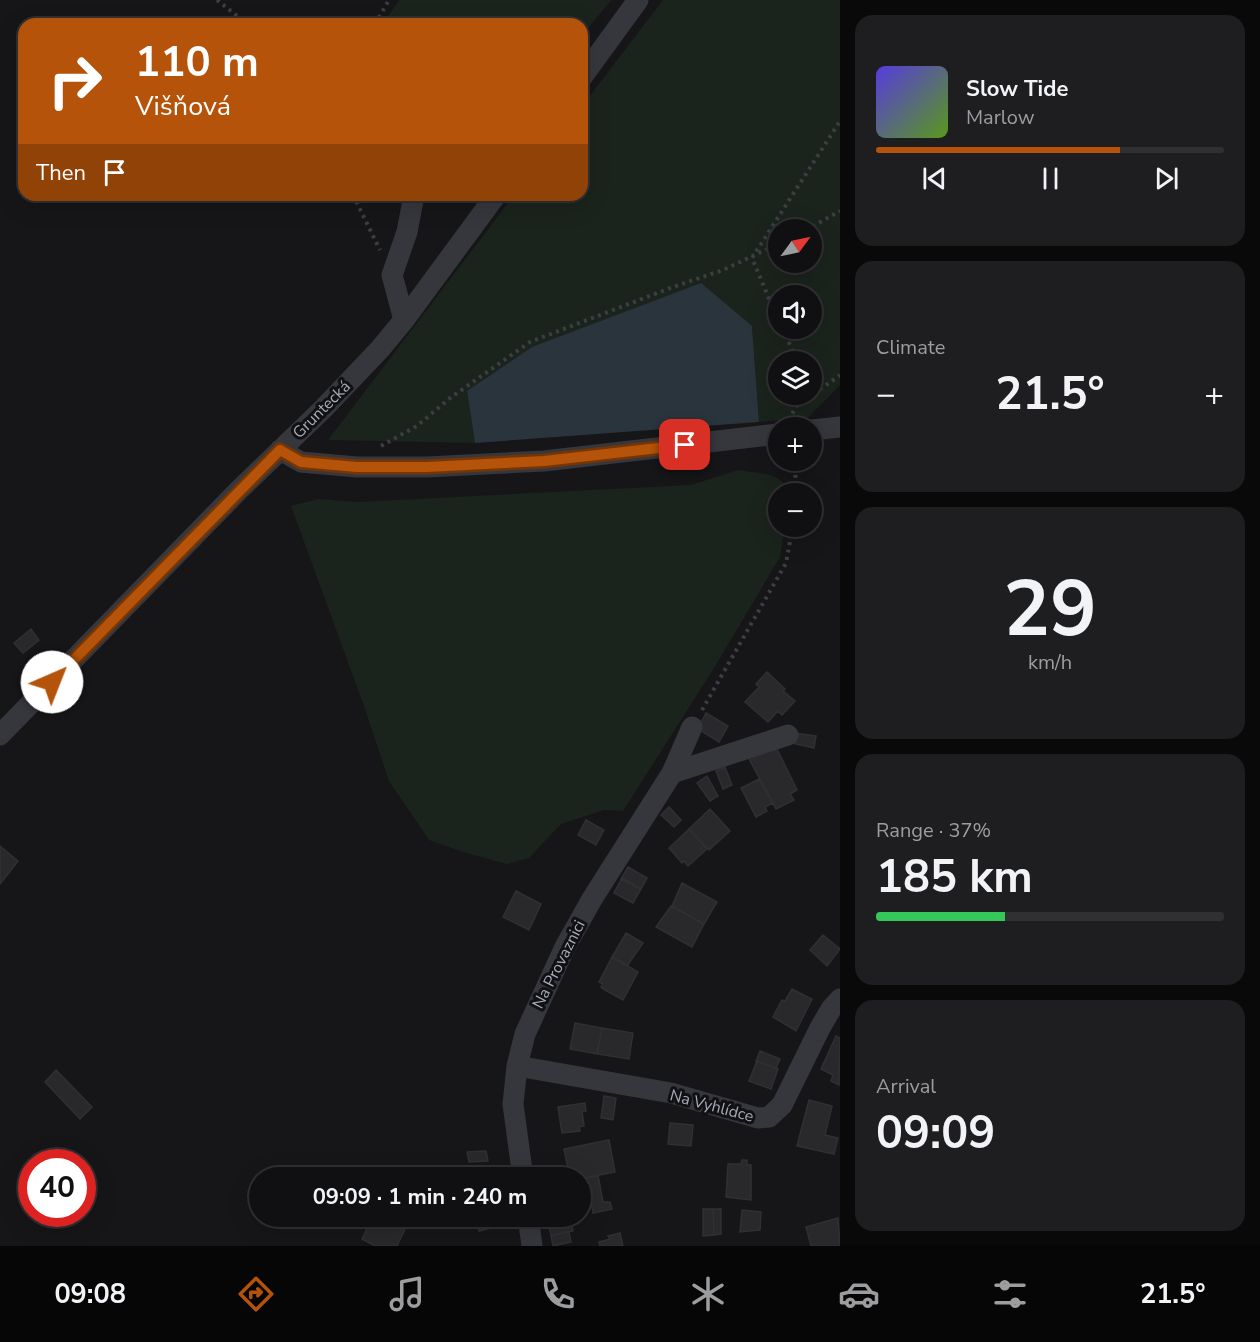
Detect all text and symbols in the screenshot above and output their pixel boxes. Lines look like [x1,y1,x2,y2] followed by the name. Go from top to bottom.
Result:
[135,34,259,91] text: 110 m
[36,42,114,120] icon: right
[966,74,1068,104] text: Slow Tide
[135,88,231,125] text: Višňová
[966,104,1034,131] text: Marlow
[98,156,131,189] icon: arrive
[36,158,86,188] text: Then
[918,162,951,195] icon: previous
[1034,162,1067,195] icon: pause
[1150,162,1183,195] icon: next
[768,219,822,273] north arrow
[768,219,822,537] map controls
[768,285,822,339] button: sound
[876,334,945,361] text: Climate
[768,351,822,405] button: layers
[995,364,1105,425] text: 21.5°
[876,372,896,417] text: −
[1204,372,1224,417] text: +
[288,376,355,443] street label: Gruntecká
[768,417,822,471] button: +
[659,419,710,470] pin
[668,428,701,461] icon: arrive
[768,483,822,537] button: −
[1003,556,1097,663] text: 29
[1028,649,1072,676] text: km/h
[20,650,84,714] position arrow
[876,817,991,844] text: Range · 37%
[876,847,1033,908] text: 185 km
[527,916,591,1013] street label: Na Provaznici
[876,1073,936,1100] text: Arrival
[667,1084,756,1128] street label: Na Vyhlídce
[876,1103,995,1164] text: 09:09
[18,1149,96,1227] speed limit sign: 40
[313,1182,527,1212] text: 09:09 · 1 min · 240 m
[235,1273,277,1315] icon: directions
[386,1273,428,1315] icon: music
[537,1273,579,1315] icon: phone
[687,1273,729,1315] icon: climate
[838,1273,880,1315] icon: car
[989,1273,1031,1315] icon: filters
[54,1276,126,1313] text: 09:08
[1140,1276,1205,1313] text: 21.5°

